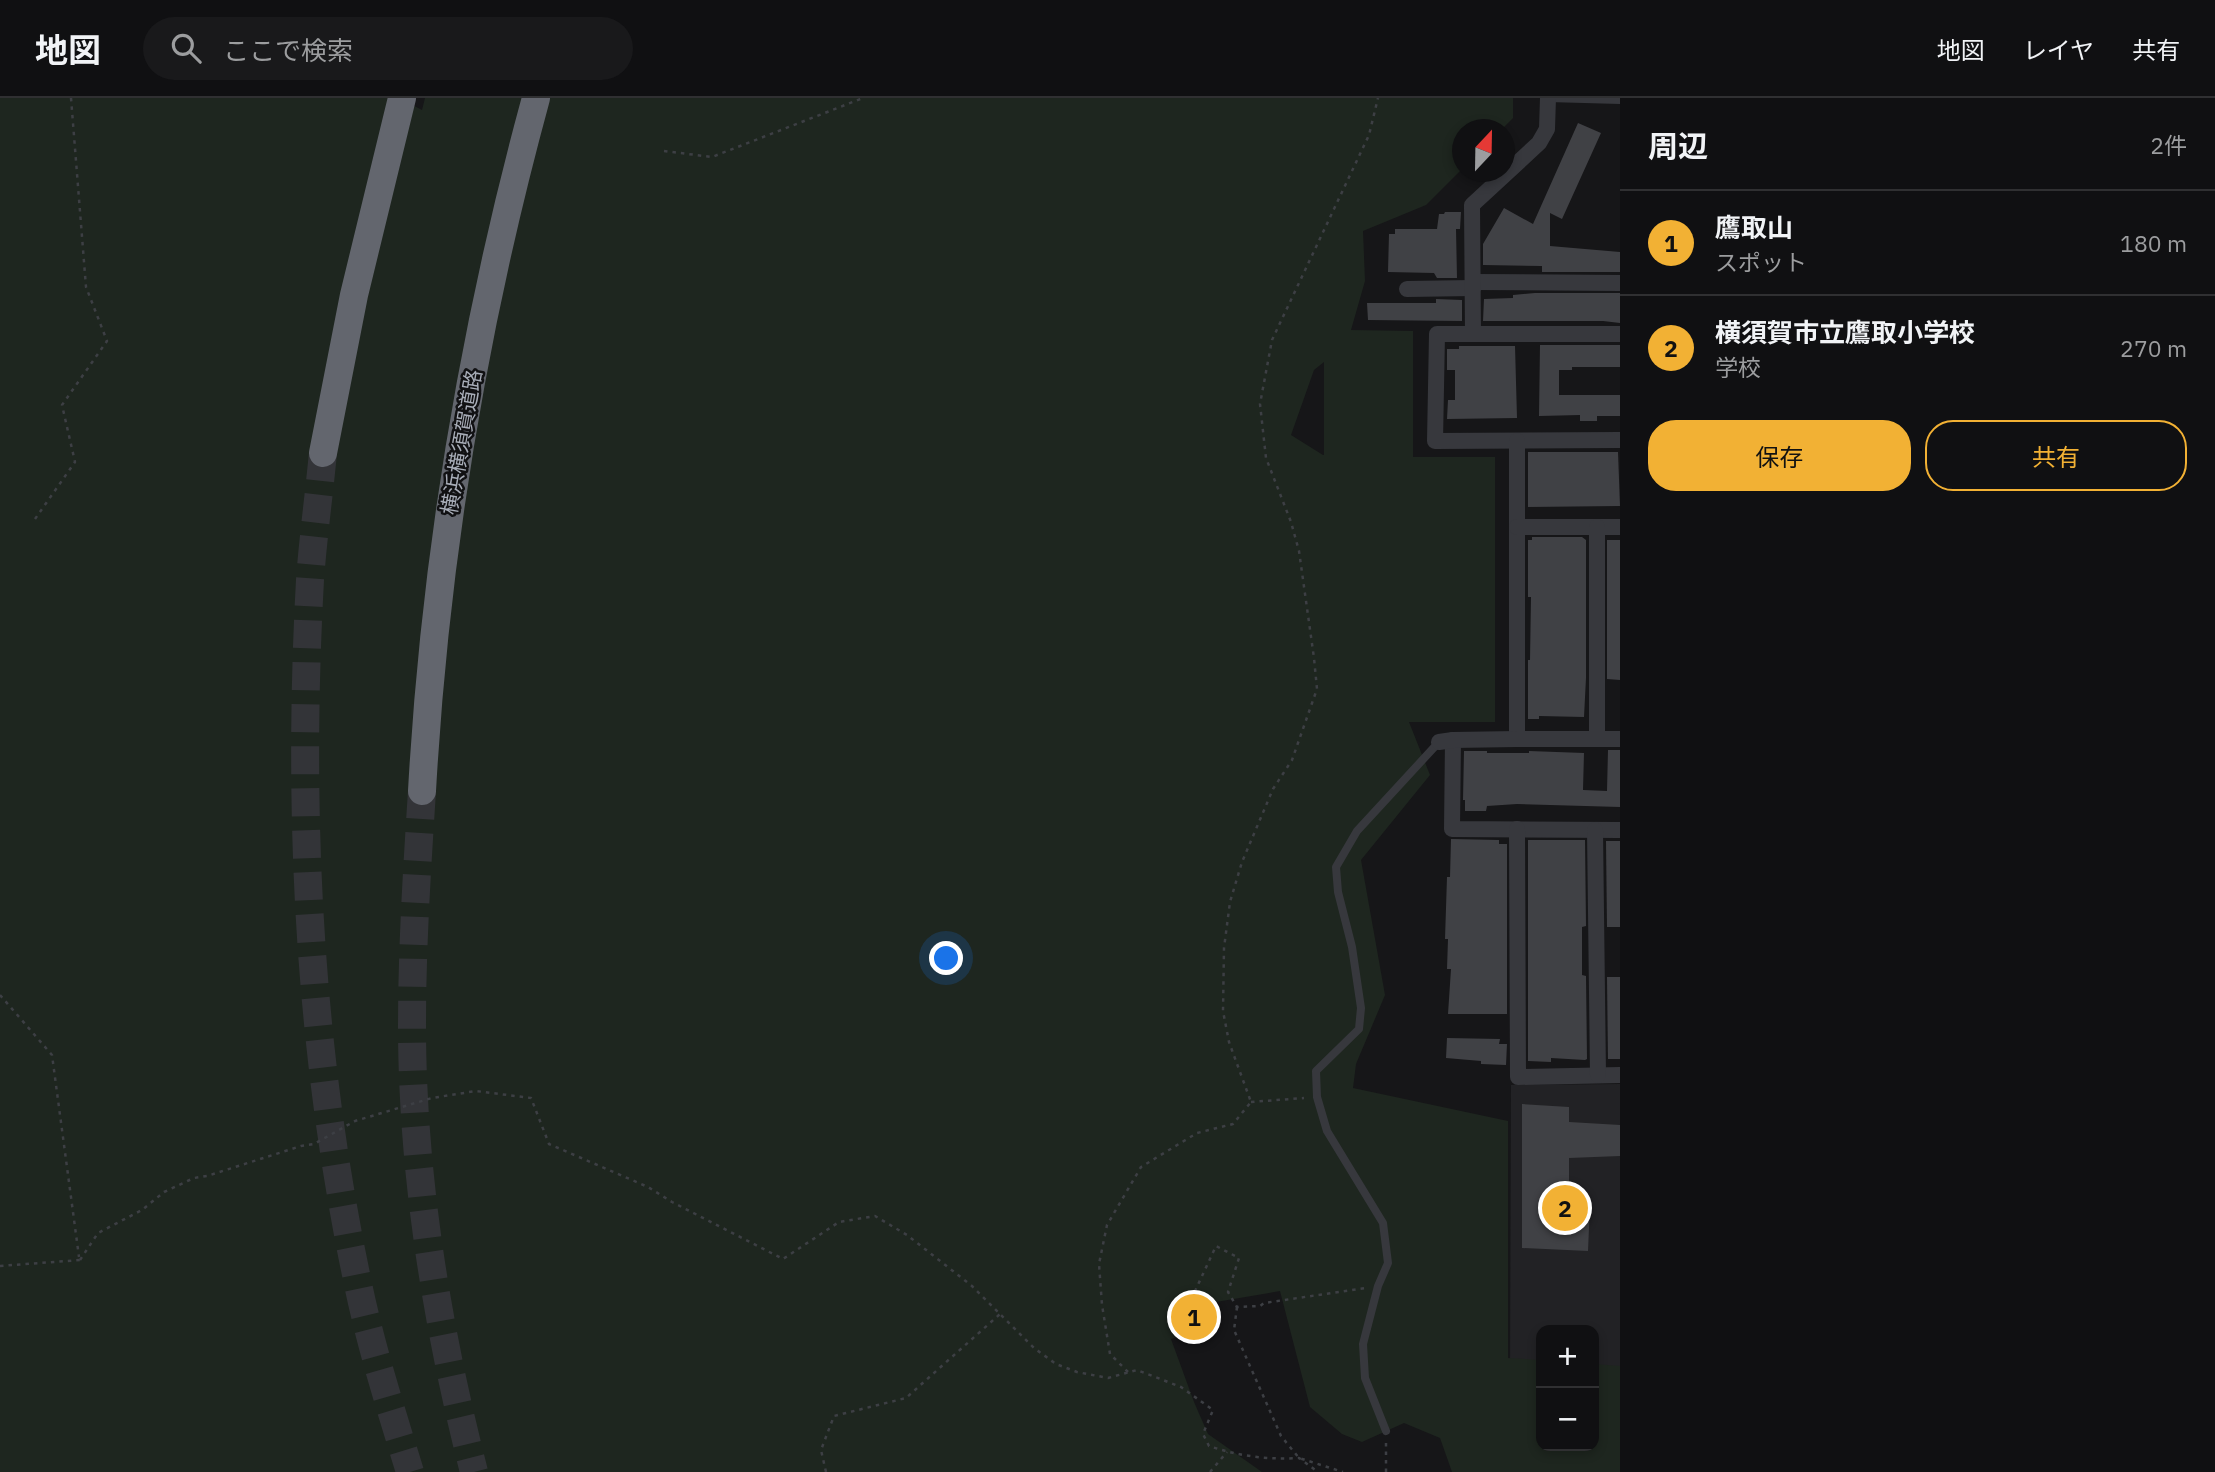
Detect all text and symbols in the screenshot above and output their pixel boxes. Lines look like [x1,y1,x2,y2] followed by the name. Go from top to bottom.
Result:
[143,17,633,80] search box
[35,28,101,71] text: 地図
[167,29,205,67] icon: search
[223,33,353,67] text: ここで検索
[1937,34,1985,66] text: 地図
[2023,34,2094,66] text: レイヤ
[2132,34,2180,66] text: 共有
[1452,119,1515,182] north arrow
[1648,126,1708,165] text: 周辺
[2150,130,2187,160] text: 2件
[1715,210,1793,244] text: 鷹取山
[1664,228,1678,258] text: 1
[2120,228,2187,258] text: 180 m
[1715,247,1807,277] text: スポット
[1715,315,1975,349] text: 横須賀市立鷹取小学校
[1664,333,1678,363] text: 2
[2120,333,2187,363] text: 270 m
[1715,352,1761,382] text: 学校
[434,367,488,517] street label: 横浜横須賀道路
[1648,420,1911,491] button: 保存
[1925,420,2187,491] button: 共有
[929,941,963,975] your location
[1542,1182,1588,1234] pin: 2
[1171,1291,1217,1343] pin: 1
[1536,1325,1599,1451] map controls
[1536,1325,1599,1388] button: +
[1536,1388,1599,1451] button: −

